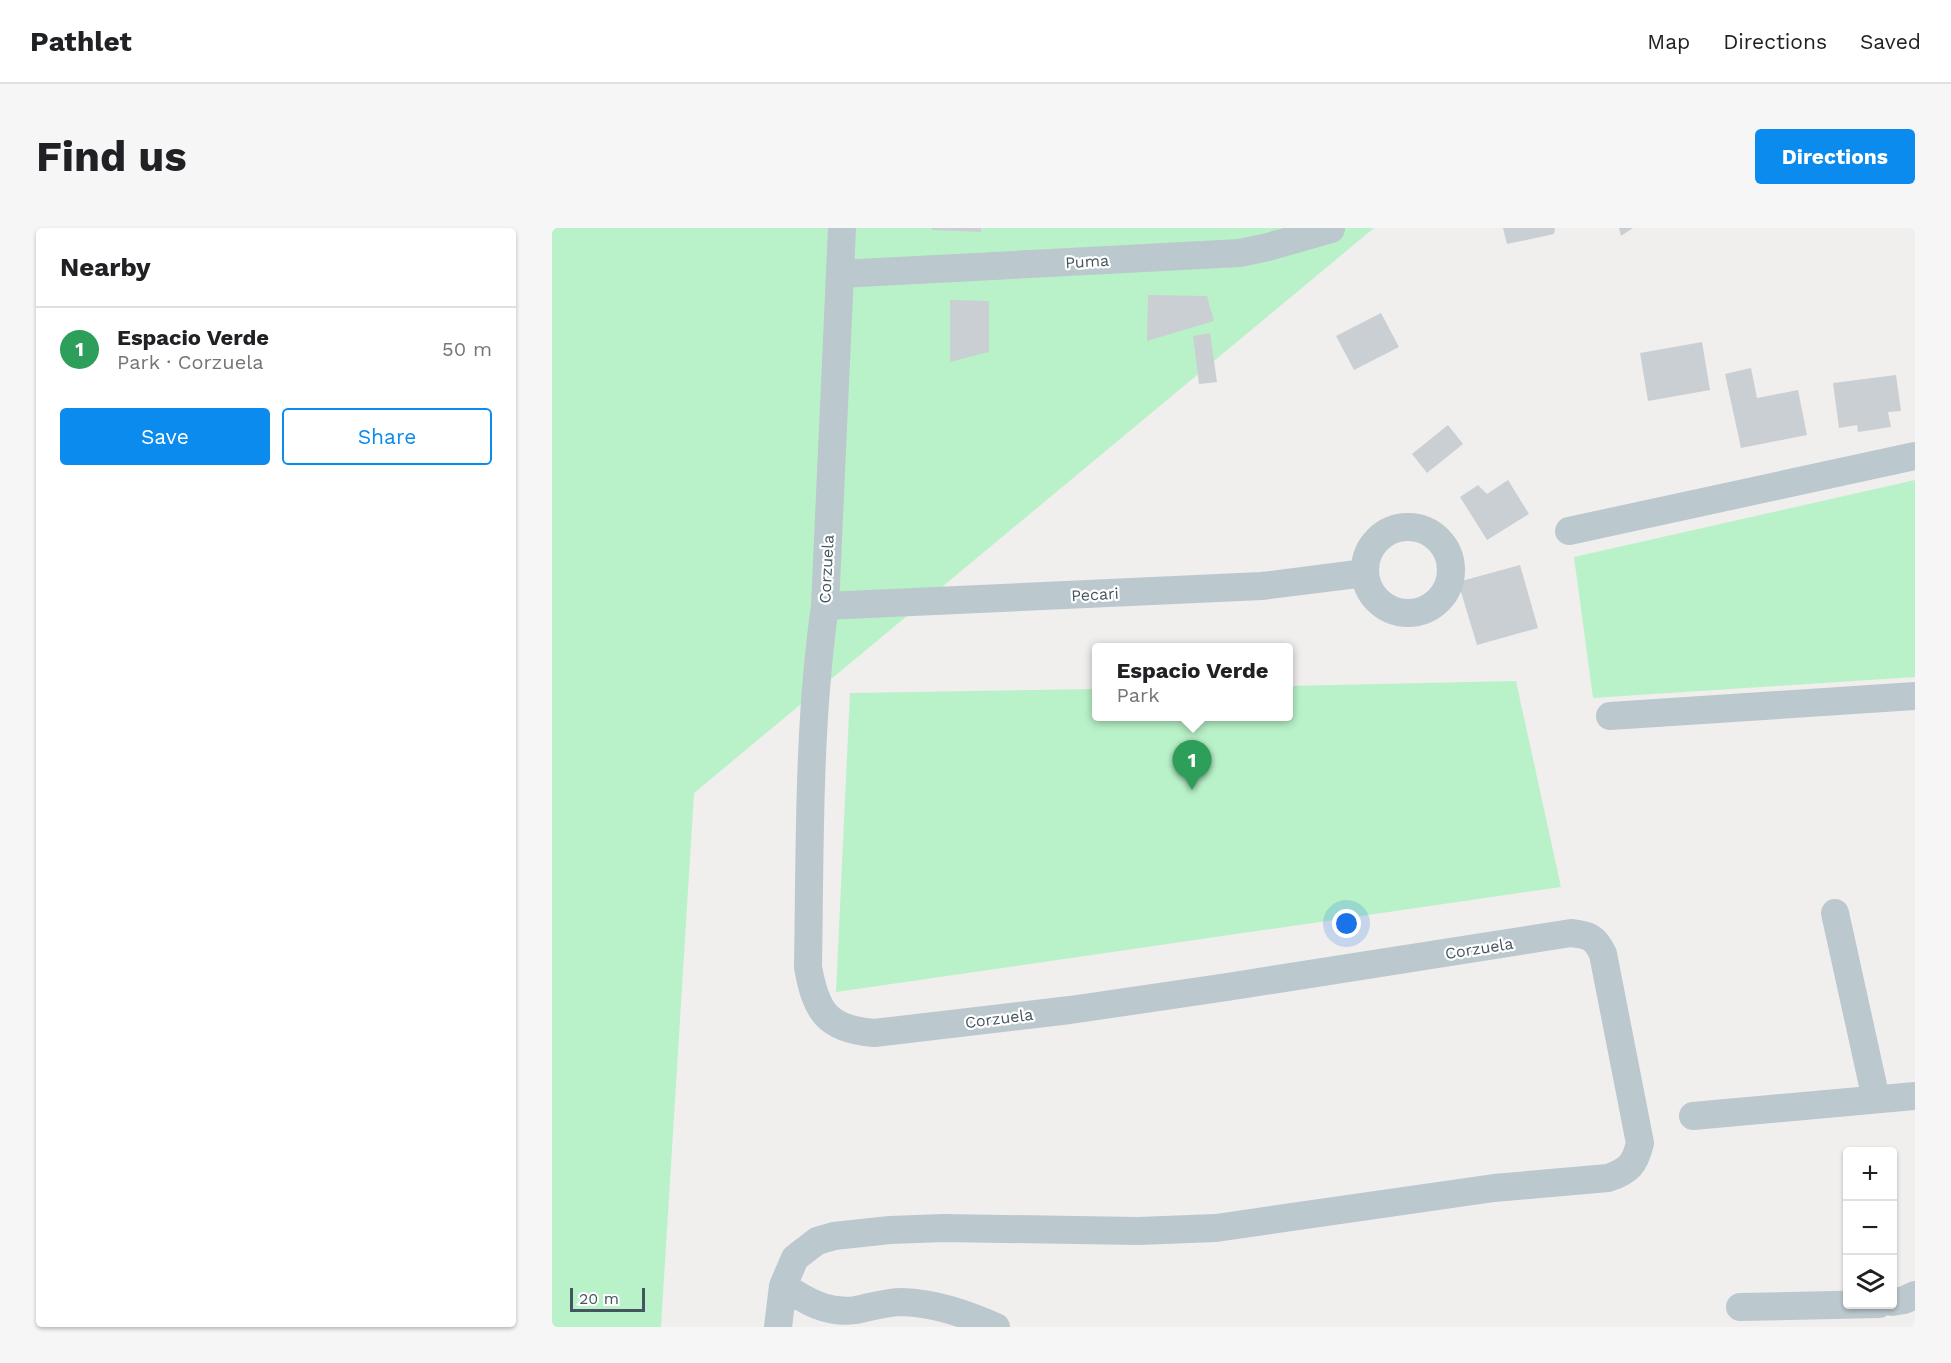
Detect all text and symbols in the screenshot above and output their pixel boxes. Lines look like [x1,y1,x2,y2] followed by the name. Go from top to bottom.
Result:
[30,25,132,58] text: Pathlet
[1647,29,1690,54] text: Map
[1723,29,1827,54] text: Directions
[1860,29,1921,54] text: Saved
[1755,129,1915,184] button: Directions
[36,132,187,181] text: Find us
[1065,251,1109,272] street label: Puma
[60,252,151,282] text: Nearby
[117,325,269,350] text: Espacio Verde
[75,337,84,361] text: 1
[442,337,492,361] text: 50 m
[117,350,264,374] text: Park · Corzuela
[60,408,270,465] button: Save
[282,408,492,465] button: Share
[815,534,838,604] street label: Corzuela
[1071,584,1119,605] street label: Pecari
[1092,643,1293,721] popup
[1116,658,1269,683] text: Espacio Verde
[1116,683,1160,707] text: Park
[1172,740,1212,790] pin: 1
[1332,909,1361,938] your location
[1444,934,1515,963] street label: Corzuela
[964,1005,1034,1032] street label: Corzuela
[1843,1147,1897,1309] map controls
[1843,1147,1897,1201] button: +
[1843,1201,1897,1255] button: −
[1843,1255,1897,1309] button: layers
[570,1285,645,1312] scale bar
[579,1289,619,1308] text: 20 m

